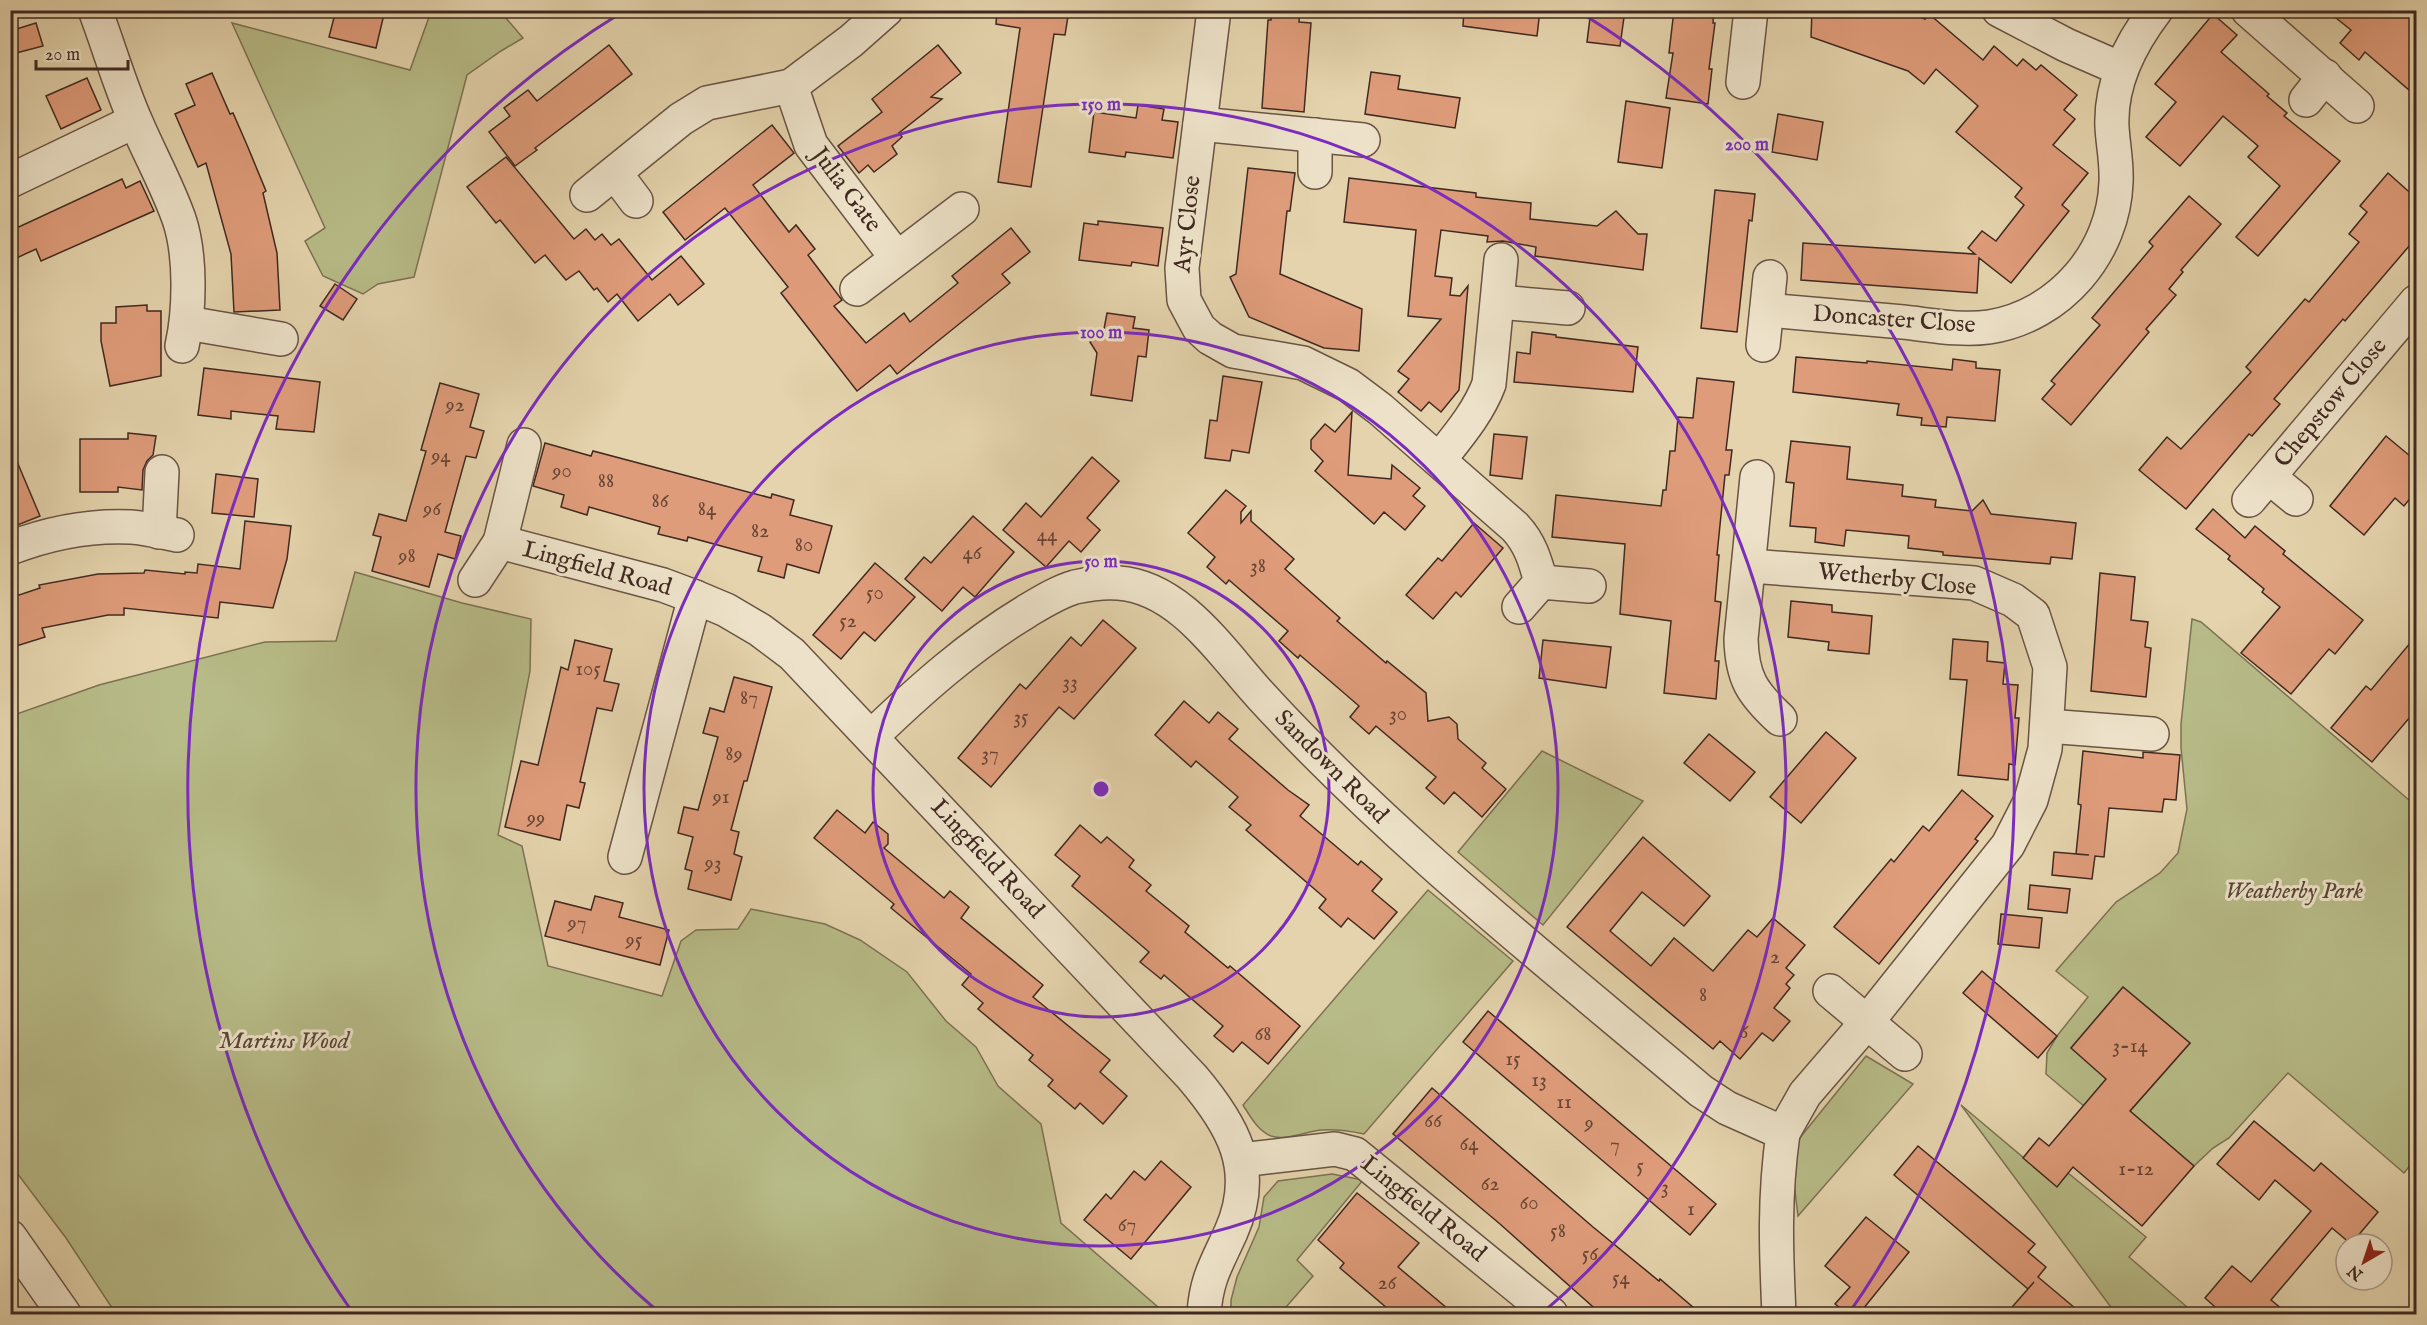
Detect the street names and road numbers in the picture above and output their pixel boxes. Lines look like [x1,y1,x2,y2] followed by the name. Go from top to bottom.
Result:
[802,139,888,239] street label: Julia Gate
[1167,174,1209,275] street label: Ayr Close
[1811,299,1977,341] street label: Doncaster Close
[2268,332,2394,474] street label: Chepstow Close
[519,534,675,604] street label: Lingfield Road
[1816,556,1978,604] street label: Wetherby Close
[1267,703,1395,831] street label: Sandown Road
[923,792,1051,926] street label: Lingfield Road
[1354,1149,1492,1269] street label: Lingfield Road

